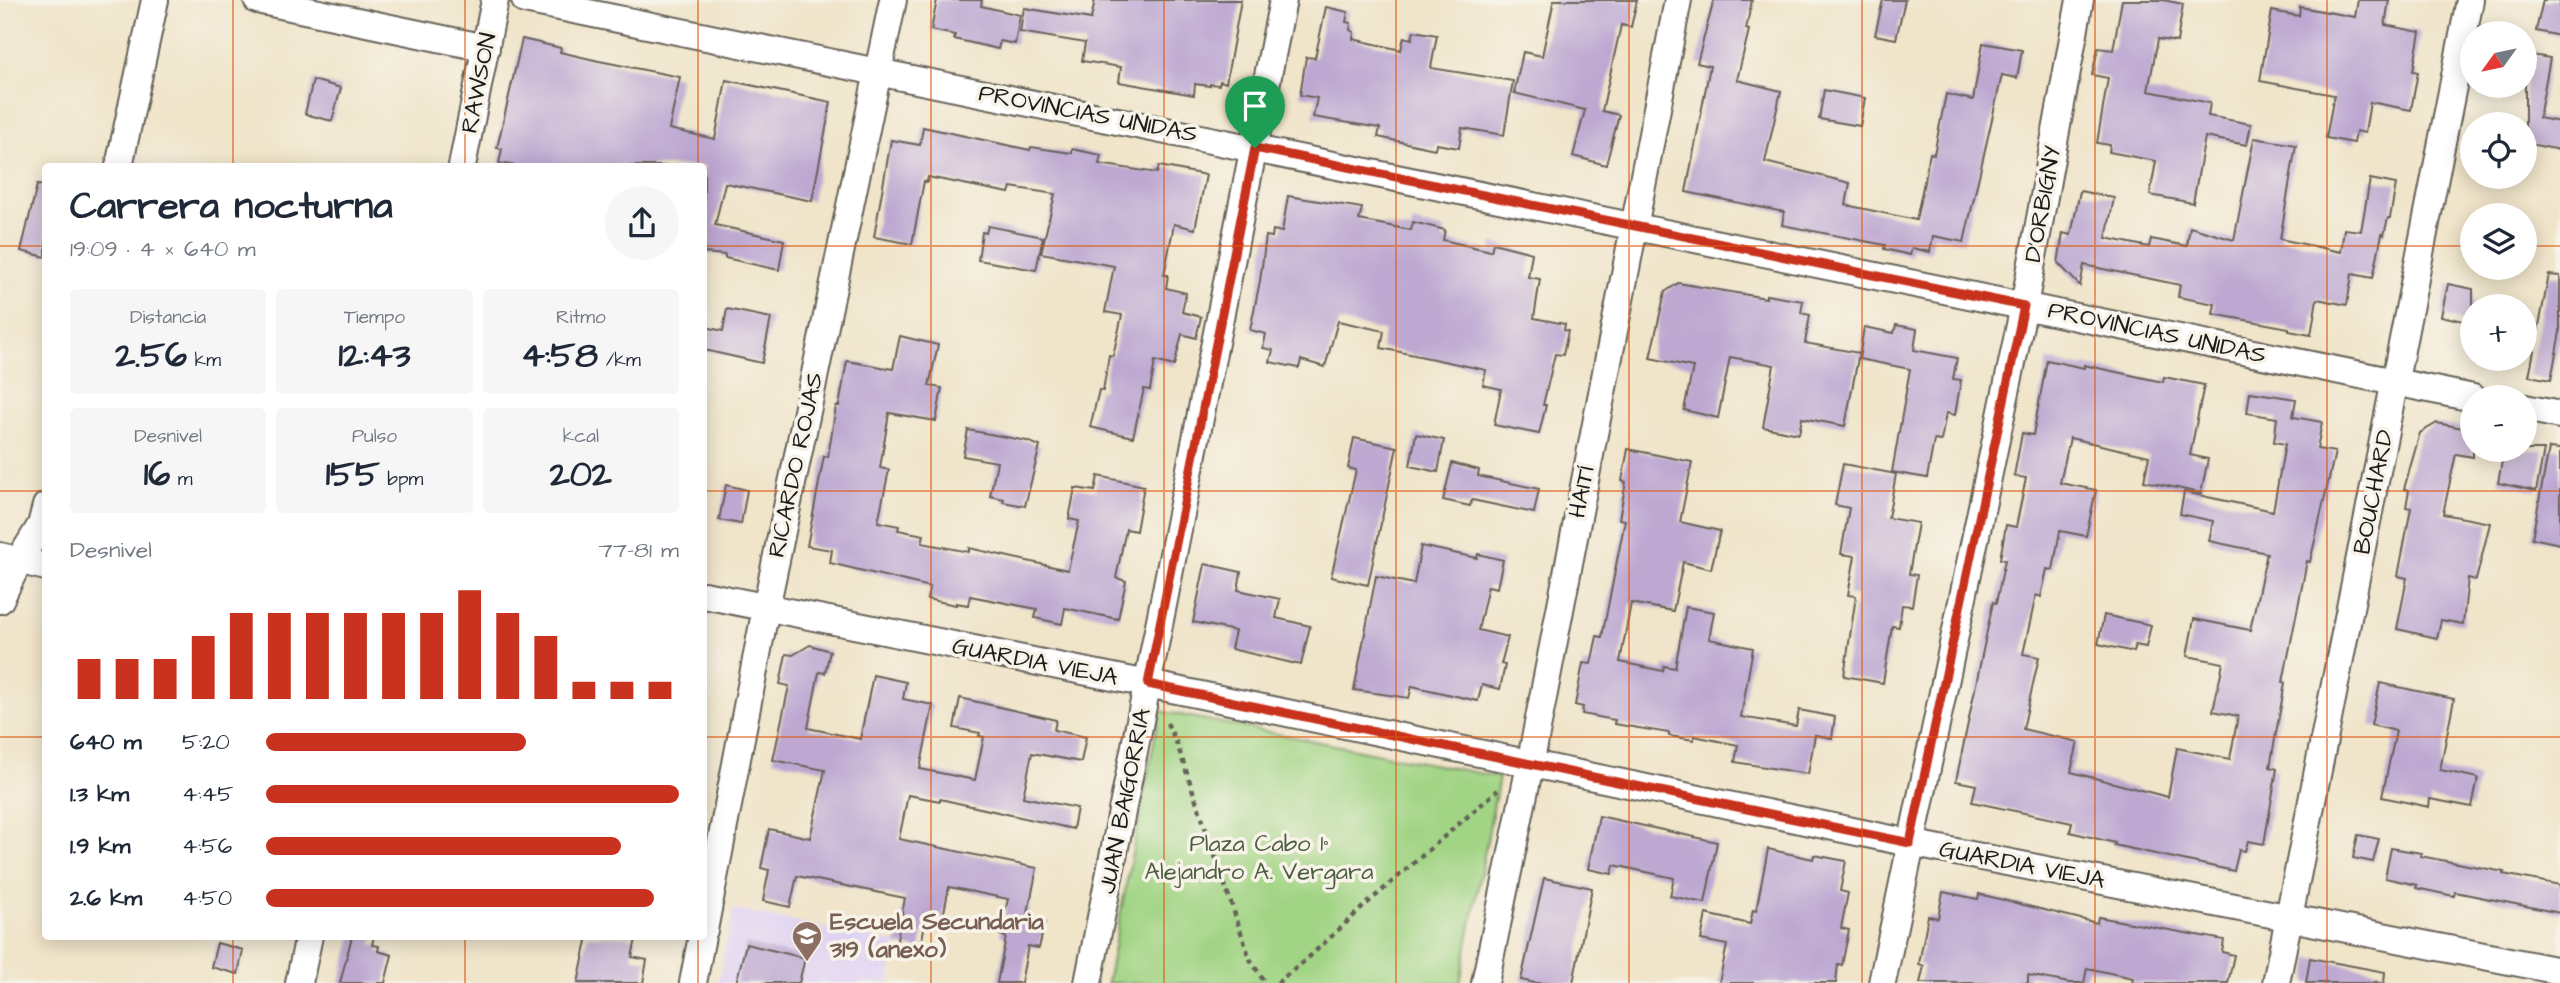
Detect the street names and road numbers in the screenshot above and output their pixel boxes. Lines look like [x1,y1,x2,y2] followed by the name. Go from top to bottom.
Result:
[453,30,505,136] street label: RAWSON
[976,76,1200,152] street label: PROVINCIAS UNIDAS
[2016,143,2070,265] street label: D'ORBIGNY
[2045,293,2269,373] street label: PROVINCIAS UNIDAS
[760,369,832,561] street label: RICARDO ROJAS
[2345,427,2403,557] street label: BOUCHARD
[1560,463,1604,521] street label: HAITÍ
[949,629,1121,695] street label: GUARDIA VIEJA
[1090,705,1160,897] street label: JUAN BAIGORRIA
[1936,832,2108,898] street label: GUARDIA VIEJA

